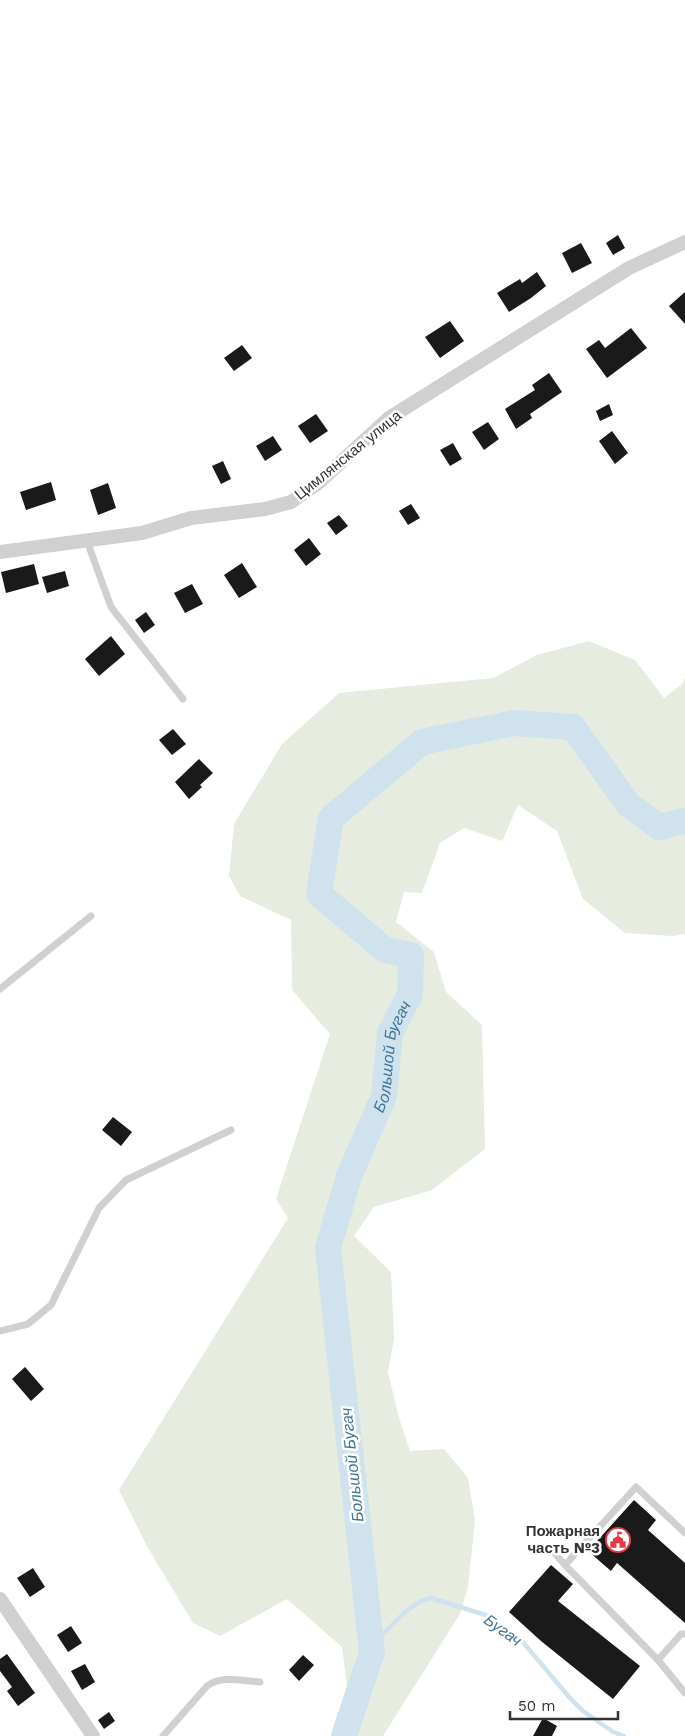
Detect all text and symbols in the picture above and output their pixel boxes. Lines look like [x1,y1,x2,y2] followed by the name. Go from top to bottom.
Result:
[291,406,406,504] street label: Цимлянская улица
[369,998,414,1115] water label: Большой Бугач
[337,1407,367,1523] water label: Большой Бугач
[526,1522,600,1557] place label: Пожарная часть №3
[605,1527,631,1553] public building icon: Пожарная часть №3
[480,1610,526,1650] water label: Бугач
[510,1688,618,1720] scale bar
[518,1697,555,1715] text: 50 m

